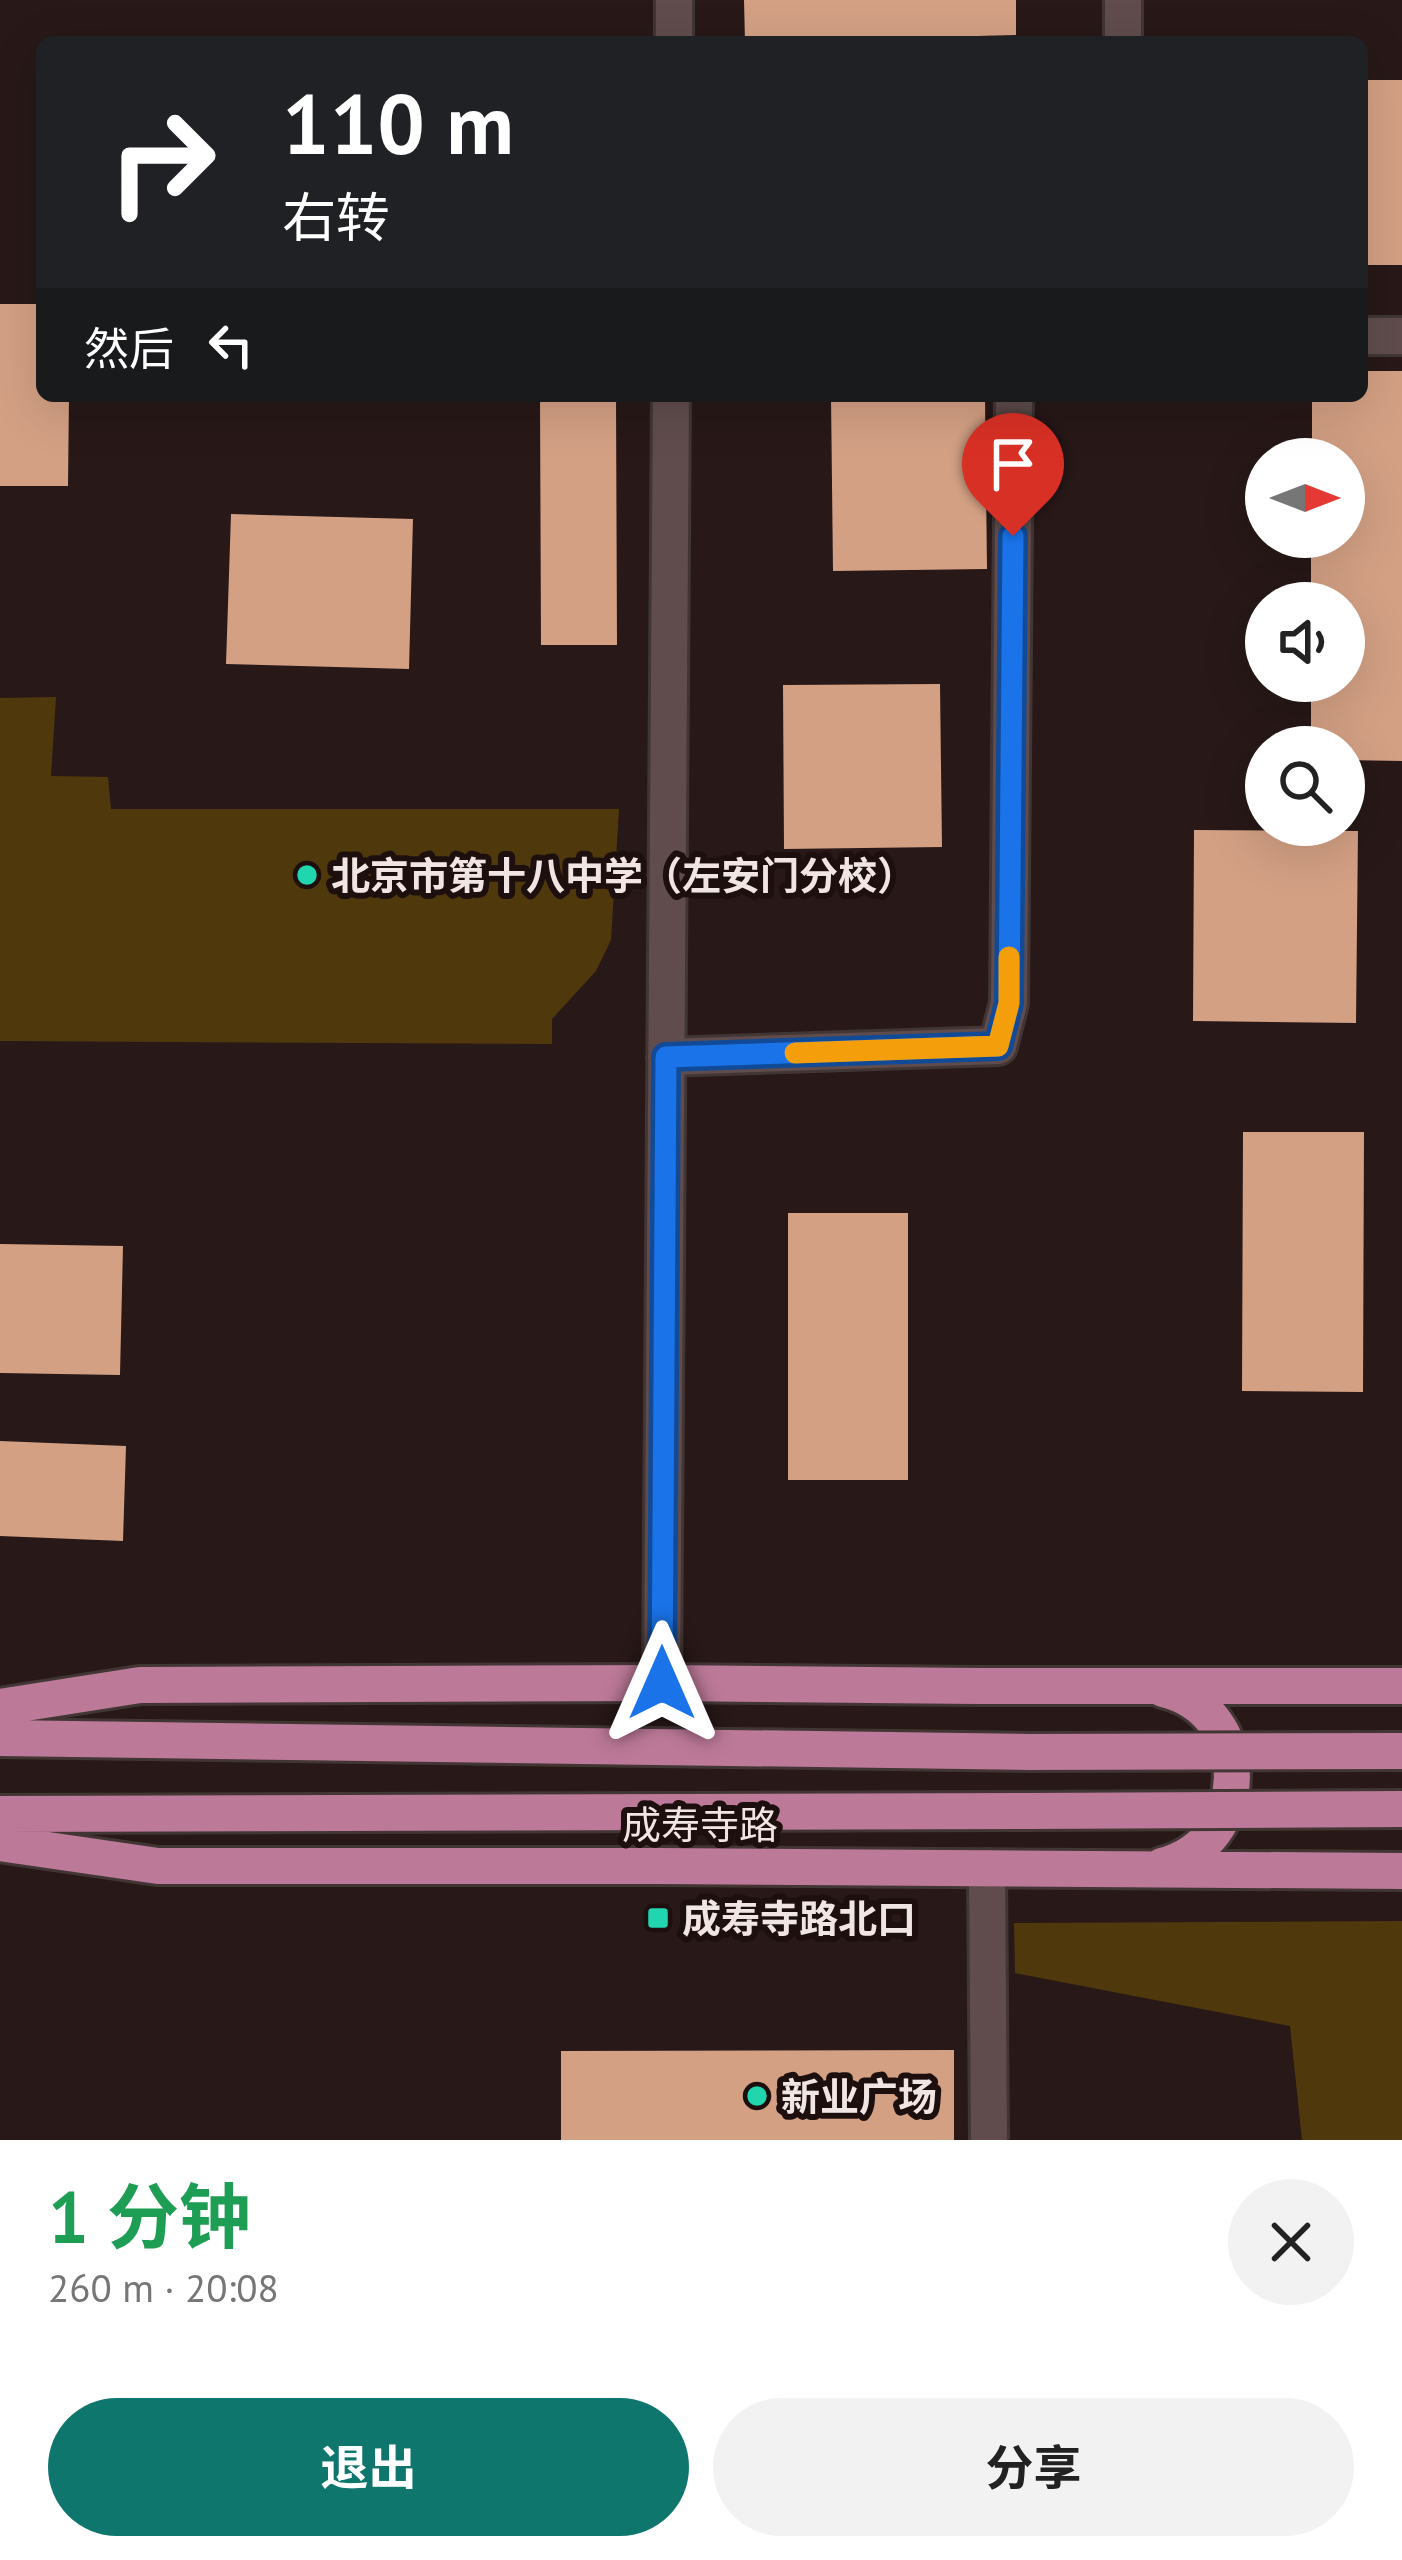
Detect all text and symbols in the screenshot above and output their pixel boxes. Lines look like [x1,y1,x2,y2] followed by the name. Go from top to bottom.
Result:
[282,68,514,177] text: 110 m
[84,84,240,240] icon: right
[282,182,390,252] text: 右转
[198,312,264,378] icon: left
[84,319,174,377] text: 然后
[962,413,1064,536] pin
[980,431,1046,497] icon: arrive
[1245,438,1365,558] north arrow
[1245,438,1365,846] map controls
[1245,582,1365,702] button: sound
[1245,726,1365,846] button: search
[331,850,916,901] place label: 北京市第十八中学（左安门分校）
[294,862,320,888] marker: 北京市第十八中学（左安门分校）
[599,1620,725,1746] position arrow
[622,1799,778,1850] street label: 成寿寺路
[682,1893,916,1944] place label: 成寿寺路北口
[645,1905,671,1931] marker: 成寿寺路北口
[781,2071,937,2122] place label: 新业广场
[744,2083,770,2109] marker: 新业广场
[48,2170,251,2263] text: 1 分钟
[1228,2179,1354,2305] button: close
[48,2262,279,2313] text: 260 m · 20:08
[48,2398,689,2536] button: 退出
[713,2398,1354,2536] button: 分享

